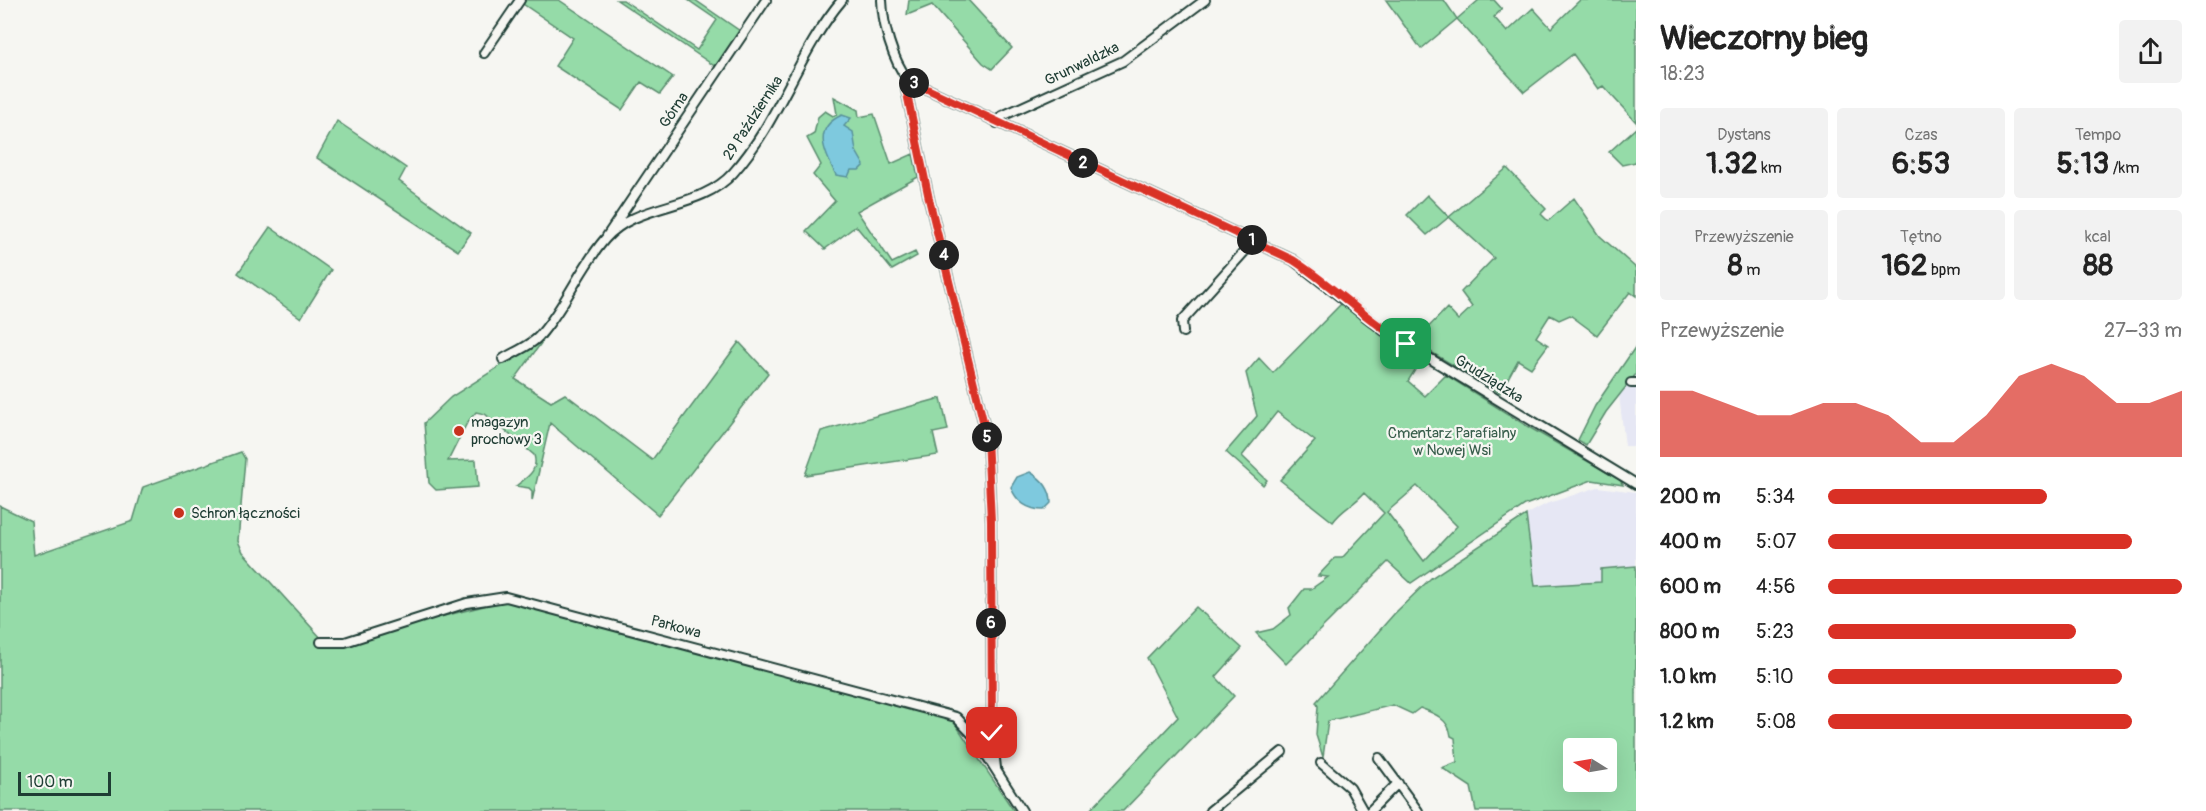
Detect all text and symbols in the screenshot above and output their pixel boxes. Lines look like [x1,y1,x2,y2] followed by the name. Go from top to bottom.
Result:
[1660,18,1868,59] text: Wieczorny bieg
[2119,20,2182,83] button: share
[1042,38,1122,90] street label: Grunwaldzka
[1660,61,1705,86] text: 18:23
[899,68,929,98] pin: 3
[719,72,787,164] street label: 29 Października
[910,73,918,93] text: 3
[655,89,693,131] street label: Górna
[1717,125,1771,145] text: Dystans
[1905,125,1937,145] text: Czas
[2075,125,2121,145] text: Tempo
[1706,145,1758,182] text: 1.32
[1892,145,1950,182] text: 6:53
[2057,145,2109,182] text: 5:13
[1068,148,1098,178] pin: 2
[1079,153,1087,173] text: 2
[1758,158,1782,178] text: km
[2109,158,2139,178] text: /km
[1237,225,1267,255] pin: 1
[1694,227,1794,247] text: Przewyższenie
[1900,227,1942,247] text: Tętno
[2085,227,2111,247] text: kcal
[1249,230,1255,250] text: 1
[929,240,959,270] pin: 4
[939,245,949,265] text: 4
[1728,247,1743,284] text: 8
[1881,247,1927,284] text: 162
[2083,247,2113,284] text: 88
[1743,260,1760,280] text: m
[1927,260,1961,280] text: bpm
[1380,318,1431,369] pin
[1660,318,1784,343] text: Przewyższenie
[2104,318,2182,343] text: 27–33 m
[1389,327,1422,360] icon: arrive
[1451,351,1527,407] street label: Grudziądzka
[471,413,542,449] place label: magazyn prochowy 3
[972,422,1002,452] pin: 5
[452,424,466,438] marker: magazyn prochowy 3
[1388,424,1517,460] park label: Cmentarz Parafialny w Nowej Wsi
[983,427,991,447] text: 5
[1660,484,1721,509] text: 200 m
[1756,484,1795,509] text: 5:34
[191,504,300,523] place label: Schron łączności
[172,506,186,520] marker: Schron łączności
[1660,529,1721,554] text: 400 m
[1756,529,1796,554] text: 5:07
[1660,574,1721,599] text: 600 m
[1756,574,1795,599] text: 4:56
[976,608,1006,638] pin: 6
[649,611,703,643] street label: Parkowa
[986,613,996,633] text: 6
[1660,619,1720,644] text: 800 m
[1756,619,1794,644] text: 5:23
[1660,664,1716,689] text: 1.0 km
[1756,664,1794,689] text: 5:10
[966,707,1017,758] pin
[1660,709,1714,734] text: 1.2 km
[1756,709,1796,734] text: 5:08
[975,716,1008,749] icon: check
[1563,738,1617,792] north arrow
[1563,738,1617,792] map controls
[18,769,111,796] scale bar
[27,772,73,792] text: 100 m

